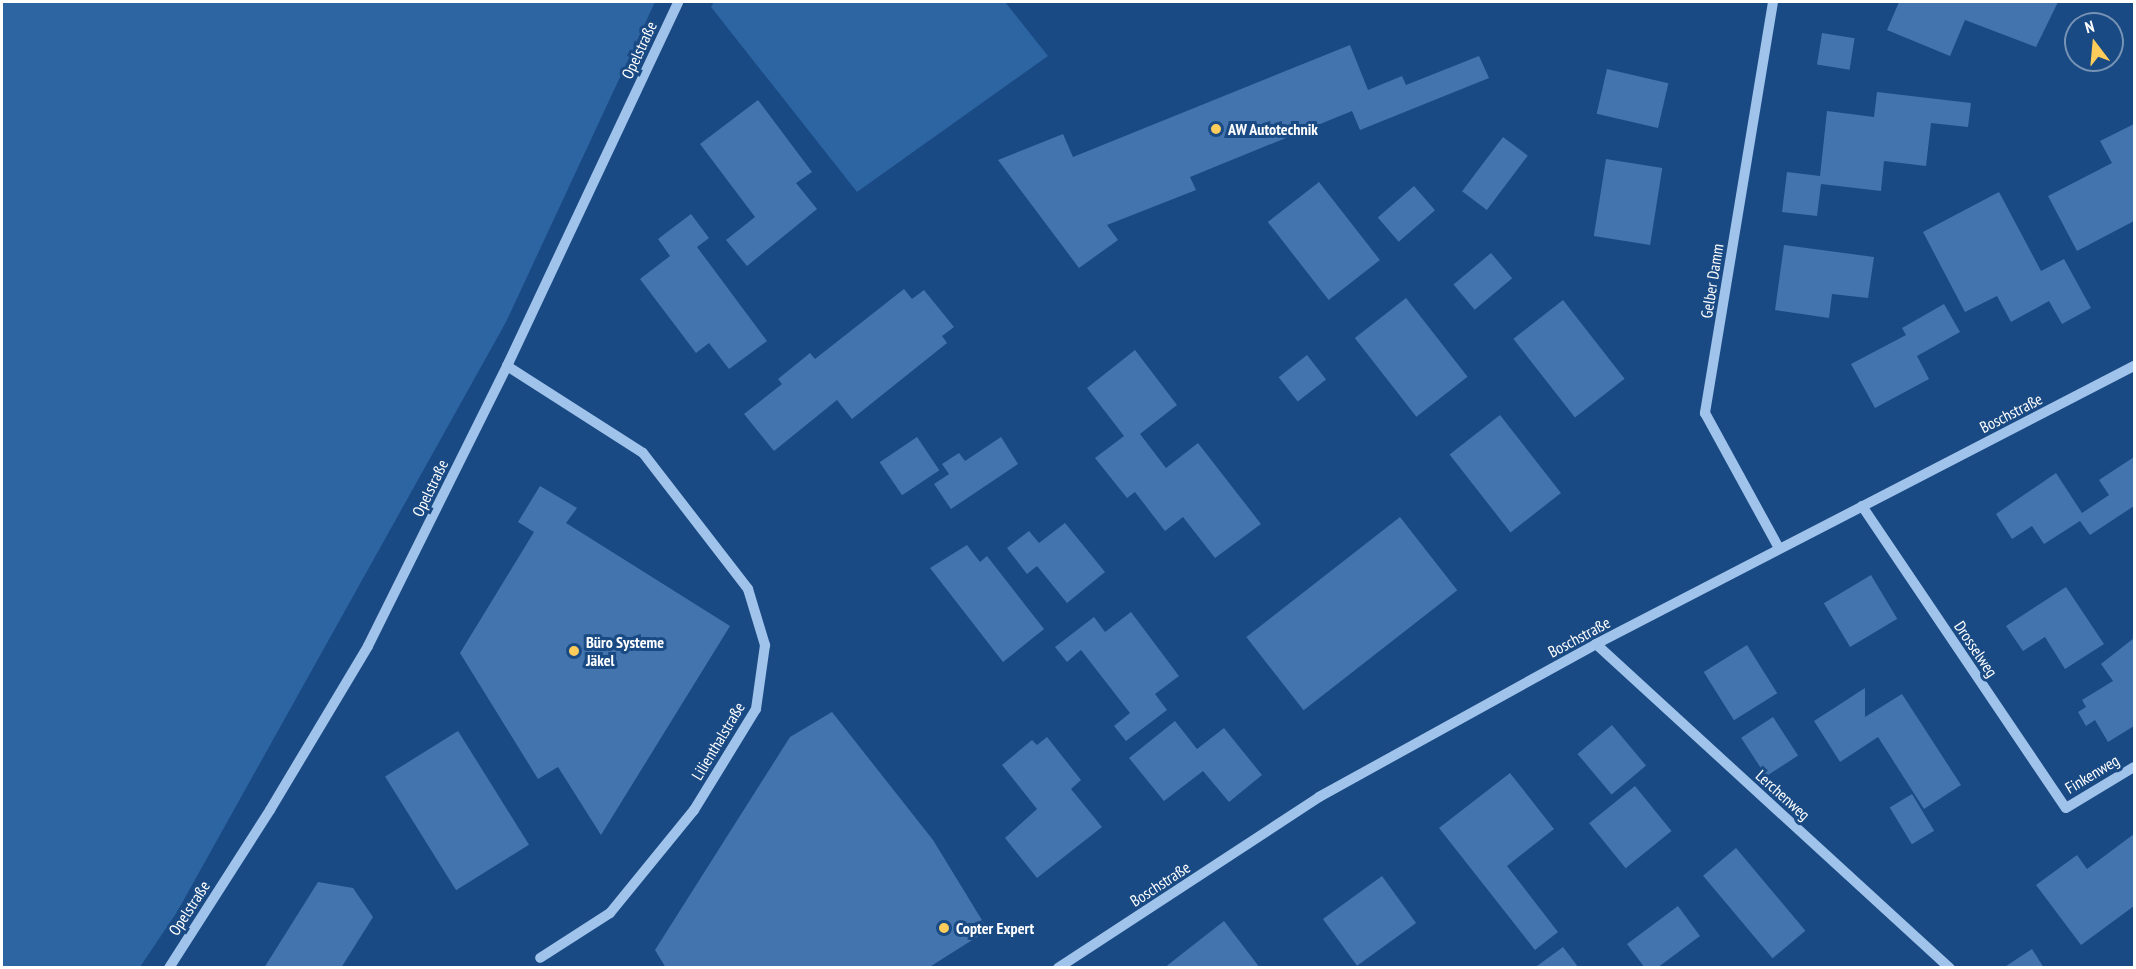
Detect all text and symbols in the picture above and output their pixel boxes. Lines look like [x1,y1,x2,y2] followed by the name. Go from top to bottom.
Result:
[2064,12,2124,72] north arrow
[2083,16,2096,37] text: N
[617,18,661,82] street label: Opelstraße
[1228,119,1319,139] place label: AW Autotechnik
[1209,122,1223,136] marker: AW Autotechnik
[1697,242,1727,320] street label: Gelber Damm
[1977,389,2045,437] street label: Boschstraße
[408,456,452,520] street label: Opelstraße
[1545,613,1613,661] street label: Boschstraße
[1950,617,2002,681] street label: Drosselweg
[586,632,664,670] place label: Büro Systeme Jäkel
[567,644,581,658] marker: Büro Systeme Jäkel
[687,699,749,783] street label: Lilienthalstraße
[2062,750,2122,798] street label: Finkenweg
[1752,766,1814,824] street label: Lerchenweg
[1126,858,1194,910] street label: Boschstraße
[164,877,214,939] street label: Opelstraße
[956,918,1034,938] place label: Copter Expert
[937,921,951,935] marker: Copter Expert

